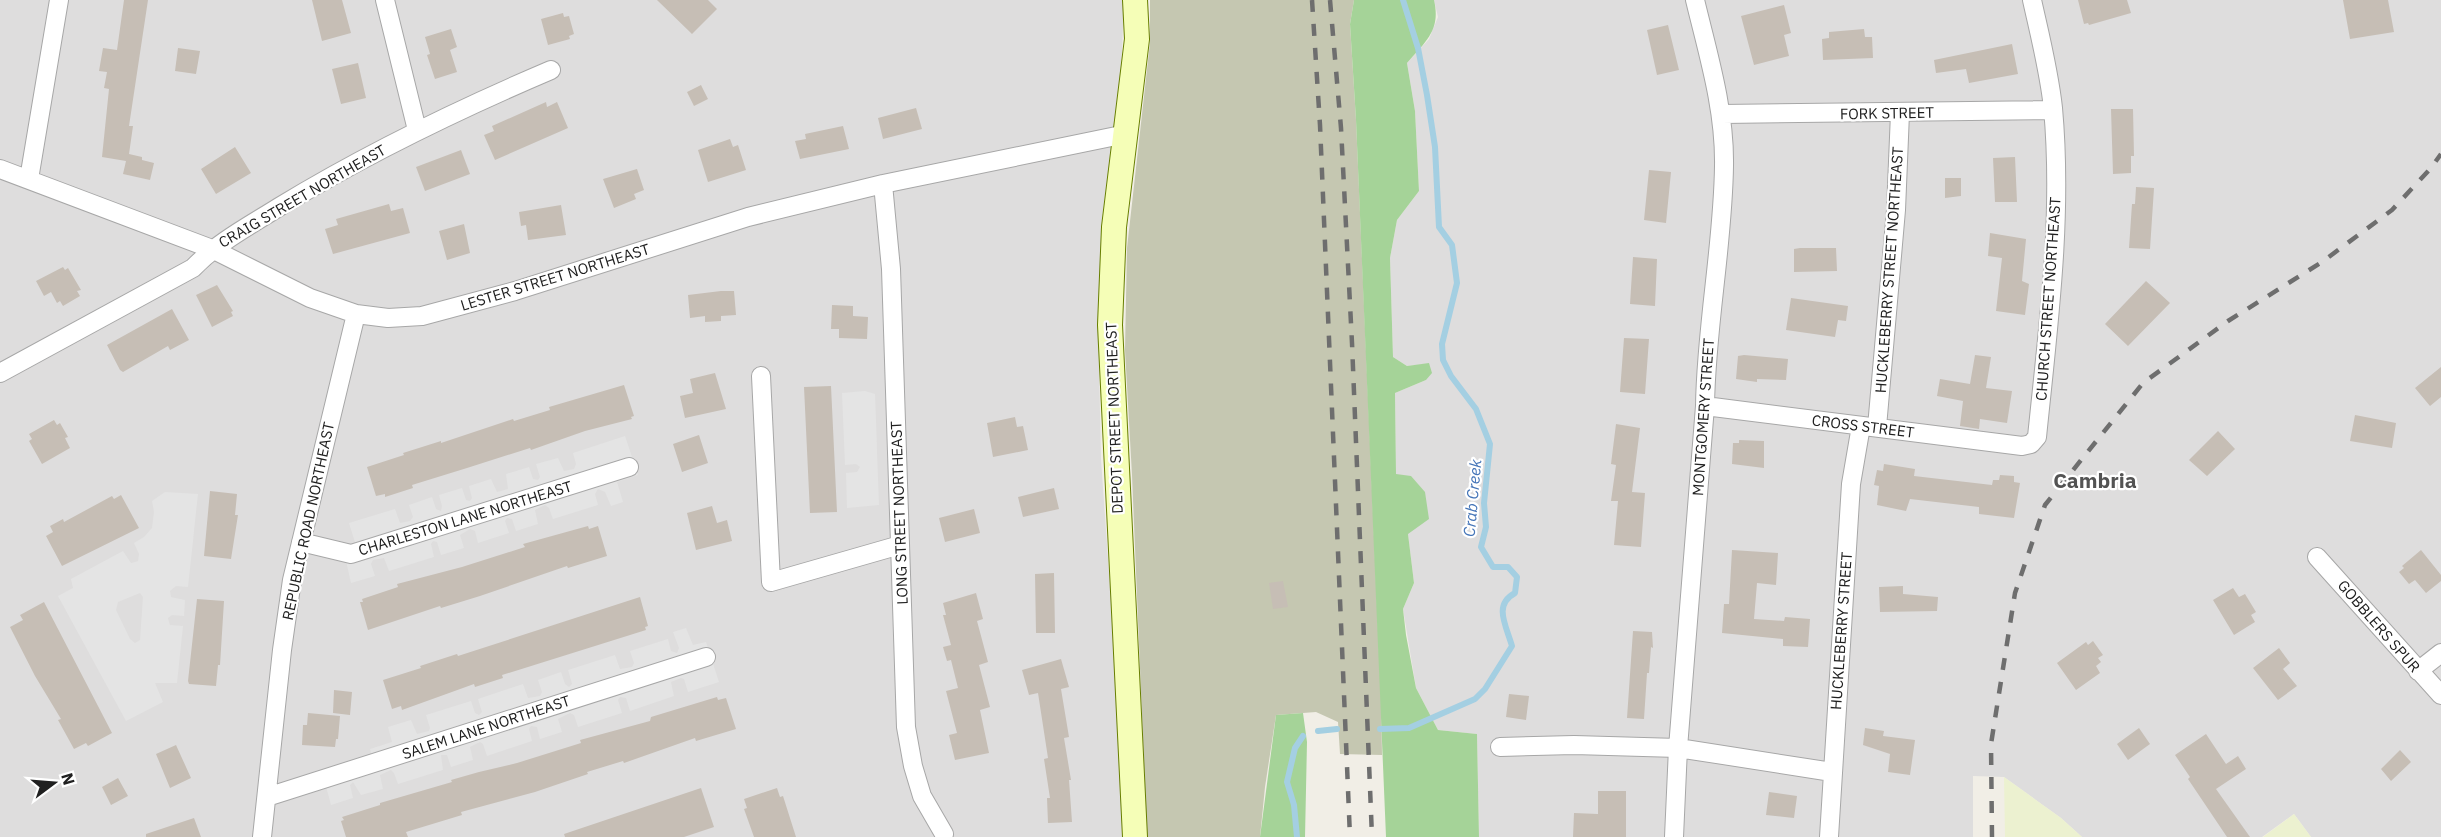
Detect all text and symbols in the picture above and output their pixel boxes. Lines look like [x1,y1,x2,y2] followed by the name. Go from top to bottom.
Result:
[1840,103,1935,123] street label: FORK STREET
[215,140,389,252] street label: CRAIG STREET NORTHEAST
[1871,146,1907,394] street label: HUCKLEBERRY STREET NORTHEAST
[2031,196,2065,402] street label: CHURCH STREET NORTHEAST
[458,239,652,315] street label: LESTER STREET NORTHEAST
[1101,321,1127,514] street label: DEPOT STREET NORTHEAST
[1688,337,1718,496] street label: MONTGOMERY STREET
[1811,410,1916,442] street label: CROSS STREET
[278,420,338,622] street label: REPUBLIC ROAD NORTHEAST
[886,420,912,605] street label: LONG STREET NORTHEAST
[1459,458,1485,538] water label: Crab Creek
[2053,466,2137,494] district label: Cambria
[356,476,575,560] street label: CHARLESTON LANE NORTHEAST
[1826,551,1856,711] street label: HUCKLEBERRY STREET
[2334,576,2424,676] street label: GOBBLERS SPUR
[399,691,573,763] street label: SALEM LANE NORTHEAST
[24,753,84,813] north arrow
[57,771,80,787] text: N

